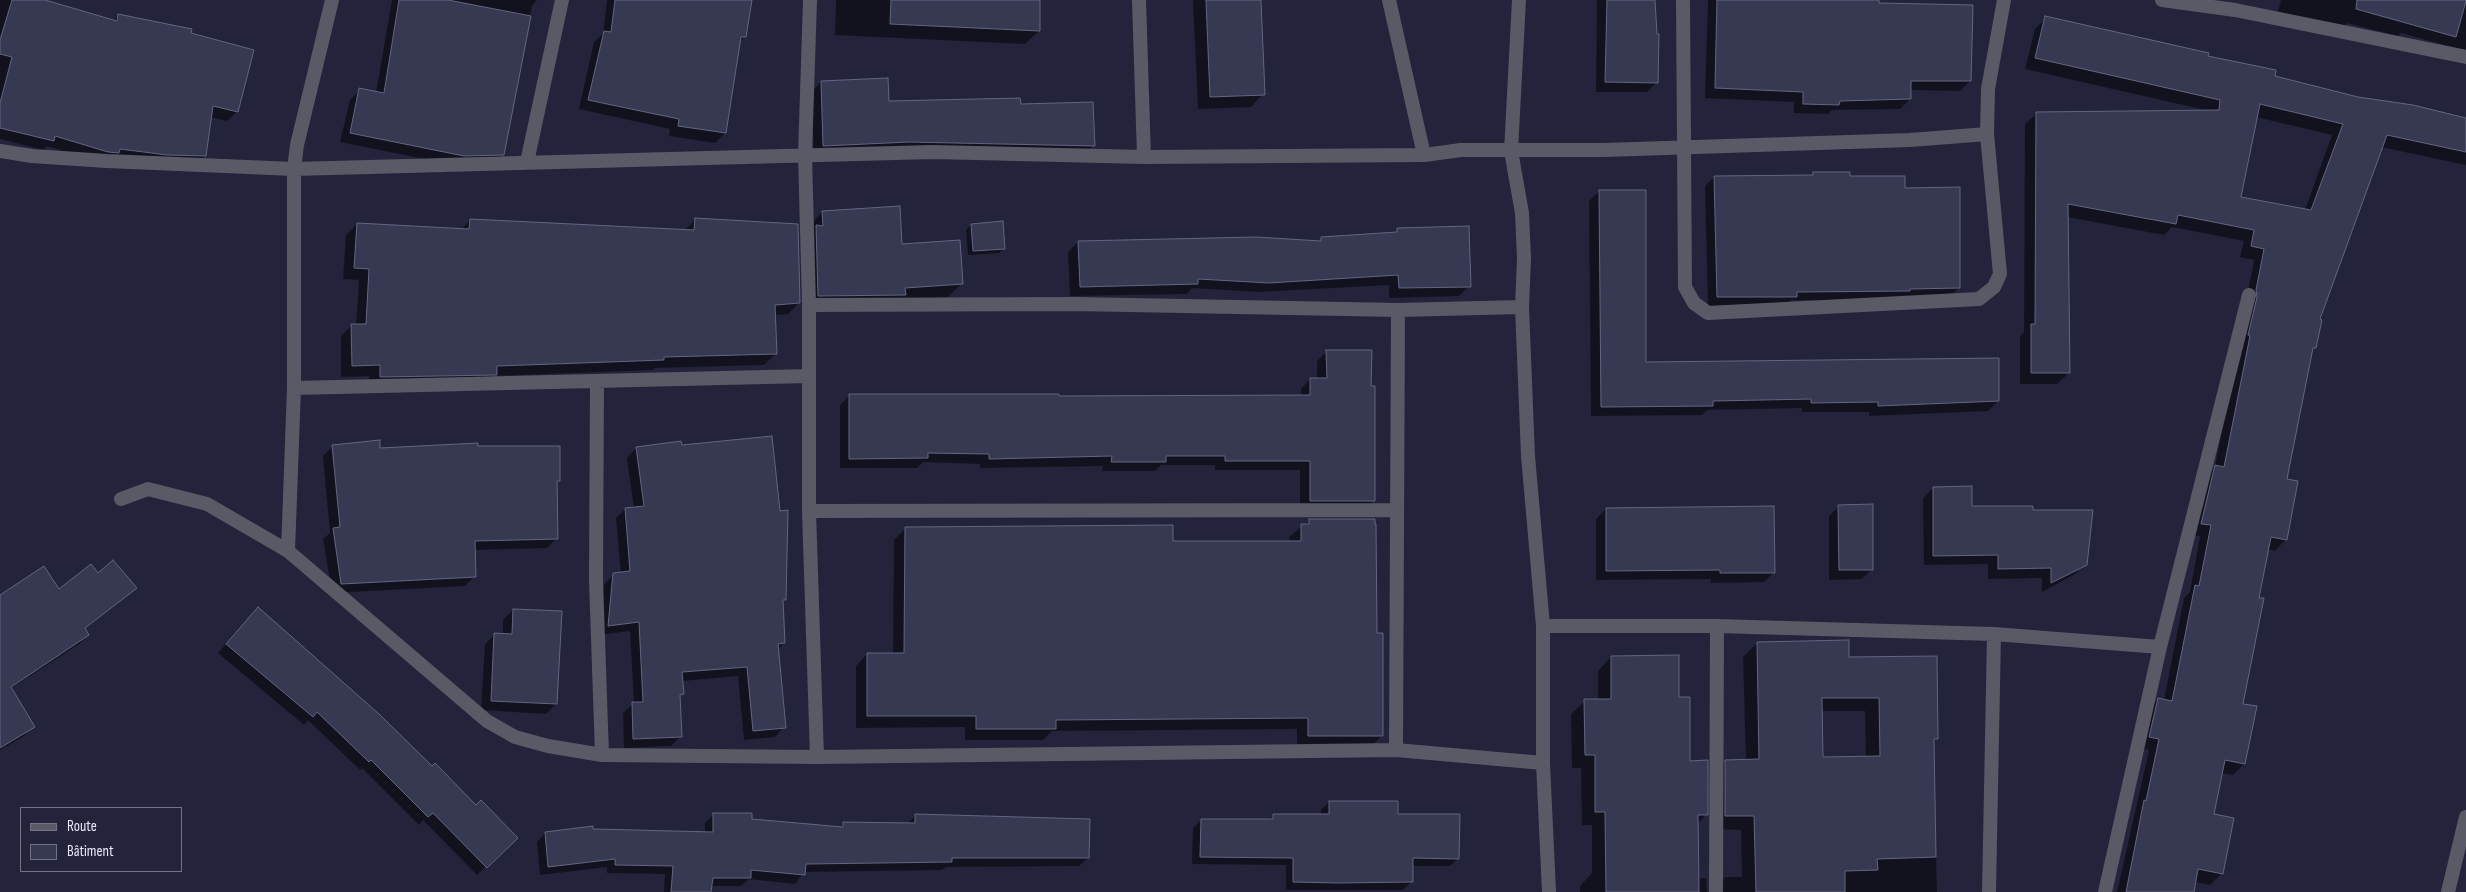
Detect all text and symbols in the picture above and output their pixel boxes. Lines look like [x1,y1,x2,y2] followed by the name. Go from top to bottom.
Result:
[20,807,182,872] legend
[67,817,97,836] text: Route
[67,842,114,861] text: Bâtiment

